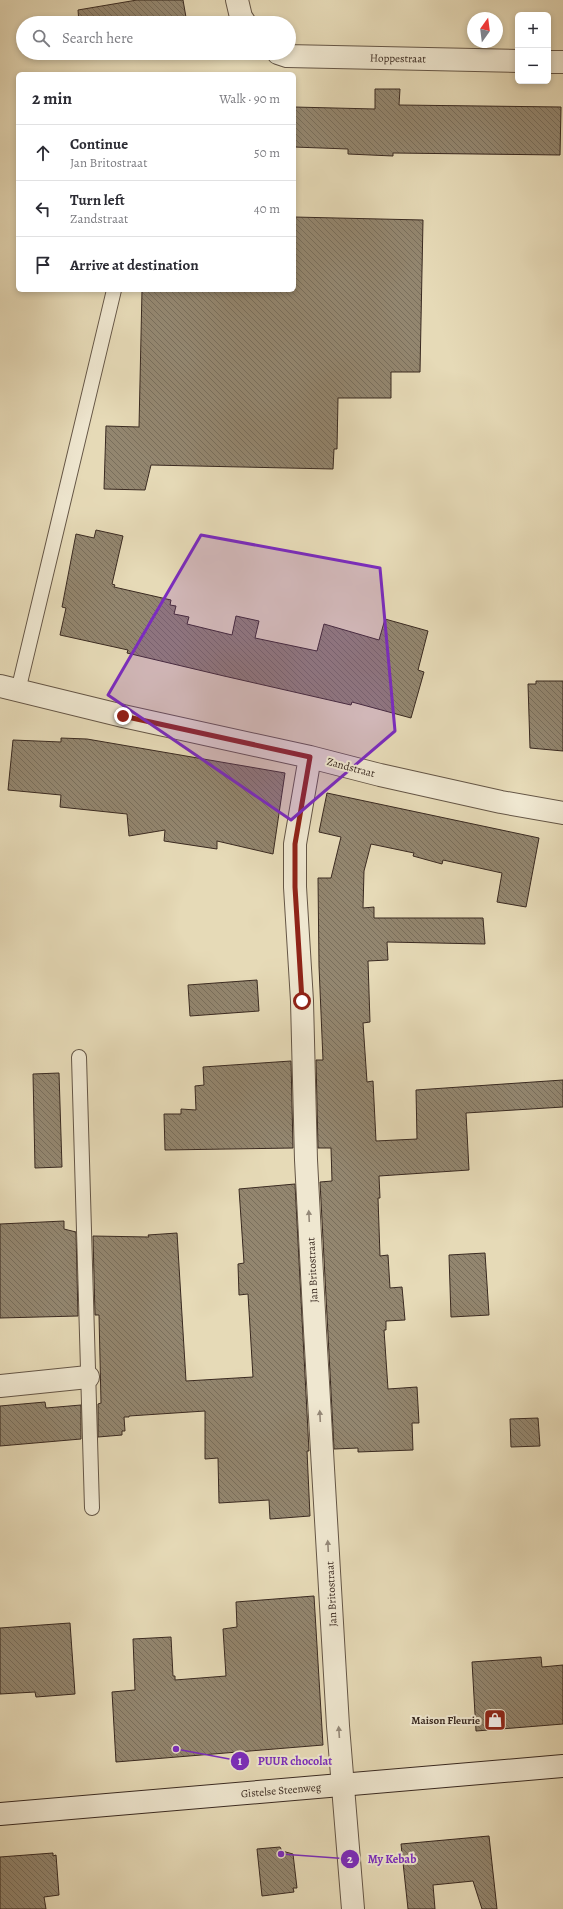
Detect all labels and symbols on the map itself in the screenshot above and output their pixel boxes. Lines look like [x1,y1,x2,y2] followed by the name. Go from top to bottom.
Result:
[467,12,503,48] north arrow
[370,51,427,66] street label: Hoppestraat
[114,707,132,725] route end
[325,754,377,781] street label: Zandstraat
[293,992,311,1010] route start
[305,1210,312,1222] one-way arrow
[303,1236,322,1303] street label: Jan Britostraat
[317,1410,324,1422] one-way arrow
[324,1540,331,1552] one-way arrow
[322,1560,341,1627] street label: Jan Britostraat
[482,1707,508,1733] shop icon: Maison Fleurie
[411,1713,480,1728] place label: Maison Fleurie
[335,1726,342,1738] one-way arrow
[230,1749,340,1773] callout: PUUR chocolat
[238,1753,243,1769] text: 1
[258,1753,332,1769] text: PUUR chocolat
[240,1779,322,1801] street label: Gistelse Steenweg
[340,1847,424,1871] callout: My Kebab
[347,1851,353,1867] text: 2
[368,1851,416,1867] text: My Kebab

